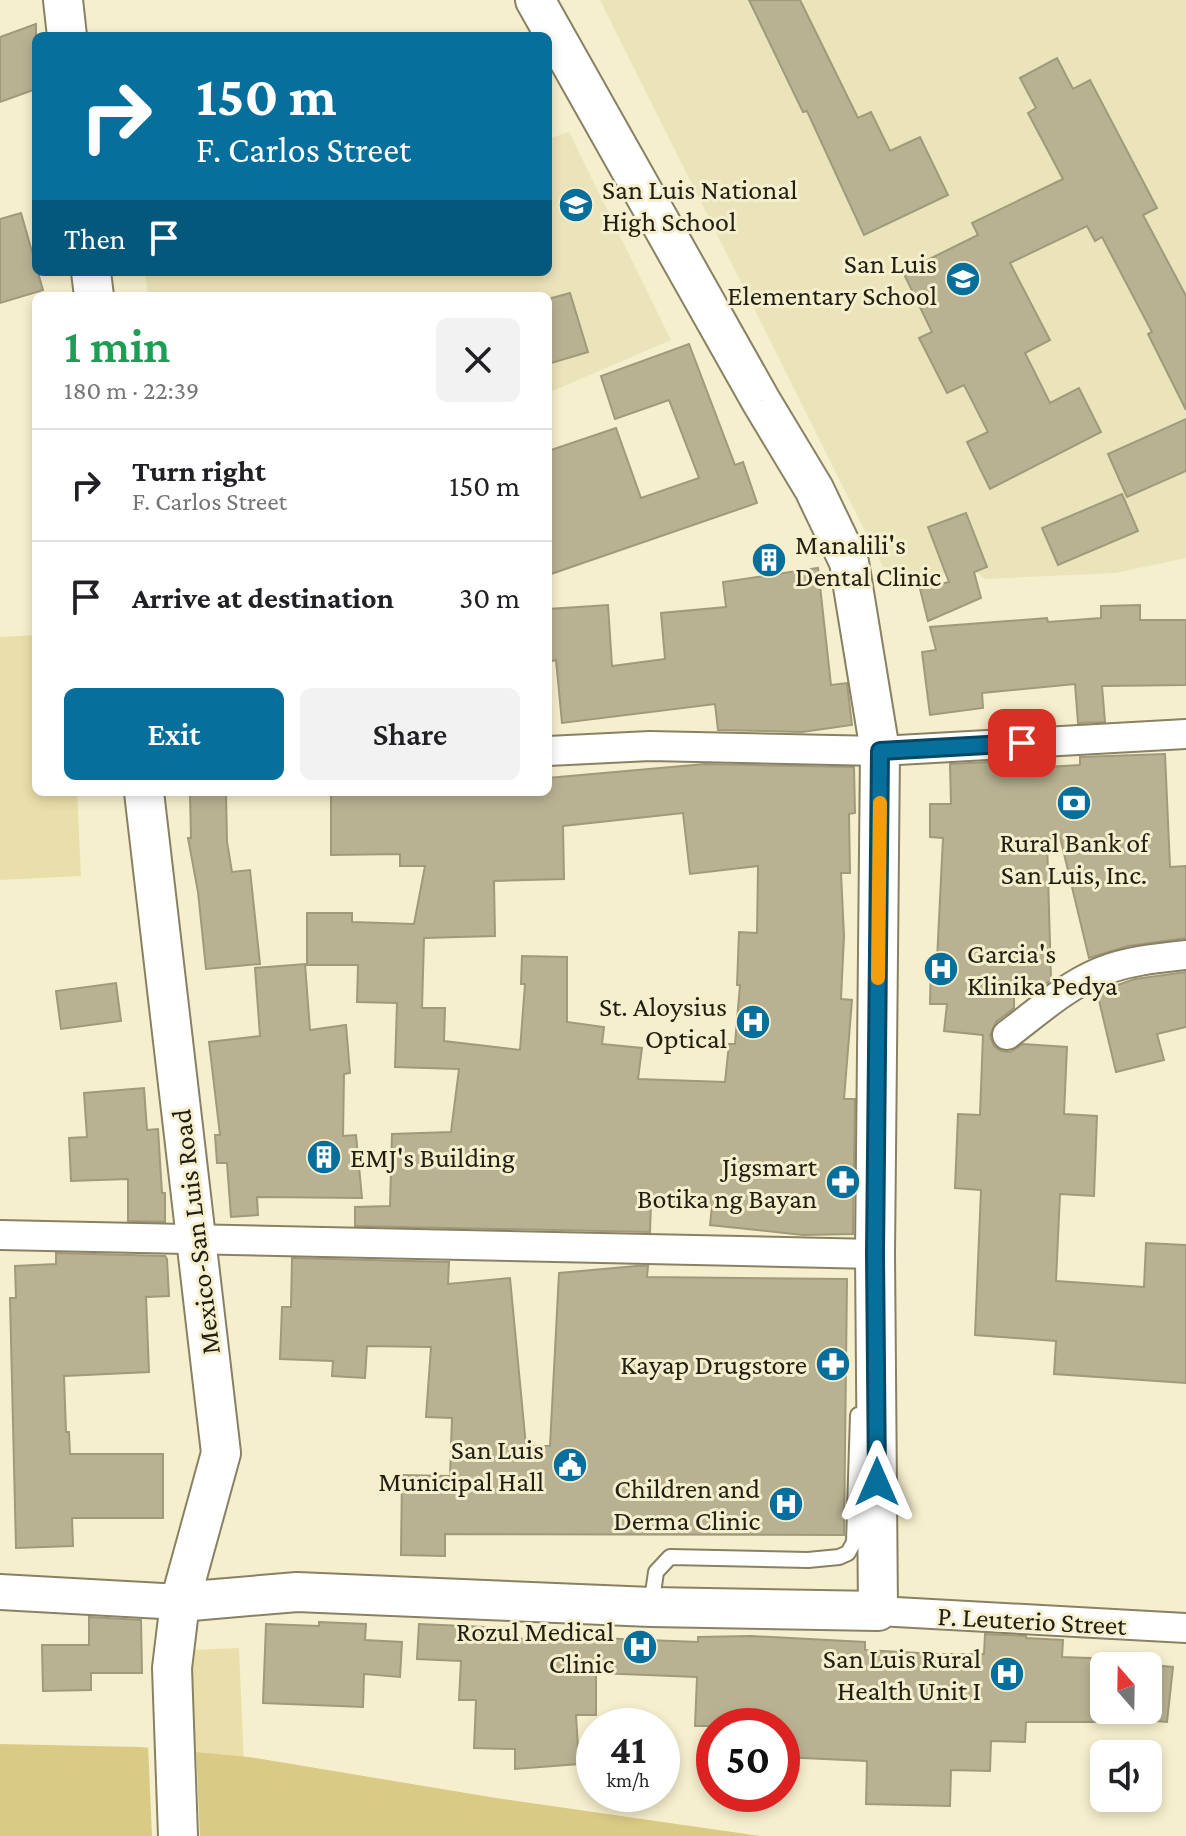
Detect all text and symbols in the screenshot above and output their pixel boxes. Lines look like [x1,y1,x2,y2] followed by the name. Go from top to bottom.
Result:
[64,64,168,168] icon: right
[196,65,337,127] text: 150 m
[196,130,411,170] text: F. Carlos Street
[602,174,798,237] place label: San Luis National High School
[557,186,595,224] school or university icon: San Luis National High School
[142,216,186,260] icon: arrive
[64,222,126,255] text: Then
[727,248,937,311] place label: San Luis Elementary School
[944,260,982,298] school or university icon: San Luis Elementary School
[436,318,520,402] button: close
[64,319,171,372] text: 1 min
[64,376,199,405] text: 180 m · 22:39
[132,454,266,487] text: Turn right
[64,463,108,507] icon: right
[449,469,520,502] text: 150 m
[132,487,287,516] text: F. Carlos Street
[795,529,941,592] place label: Manalili's Dental Clinic
[750,541,788,579] building icon: Manalili's Dental Clinic
[64,575,108,619] icon: arrive
[132,581,394,614] text: Arrive at destination
[459,581,520,614] text: 30 m
[64,688,284,780] button: Exit
[300,688,520,780] button: Share
[988,709,1056,777] pin
[1000,721,1044,765] icon: arrive
[1055,784,1093,822] bank icon: Rural Bank of San Luis, Inc.
[999,827,1150,890] place label: Rural Bank of San Luis, Inc.
[967,938,1118,1001] place label: Garcia's Klinika Pedya
[922,950,960,988] hospital icon: Garcia's Klinika Pedya
[599,991,727,1054] place label: St. Aloysius Optical
[734,1003,772,1041] hospital icon: St. Aloysius Optical
[165,1107,226,1356] street label: Mexico-San Luis Road
[305,1138,343,1176] building icon: EMJ's Building
[350,1142,516,1173] place label: EMJ's Building
[637,1151,818,1214] place label: Jigsmart Botika ng Bayan
[824,1163,862,1201] pharmacy icon: Jigsmart Botika ng Bayan
[814,1345,852,1383] pharmacy icon: Kayap Drugstore
[620,1349,807,1380] place label: Kayap Drugstore
[378,1434,544,1497] place label: San Luis Municipal Hall
[835,1440,919,1524] position arrow
[551,1446,589,1484] public building icon: San Luis Municipal Hall
[613,1473,760,1536] place label: Children and Derma Clinic
[767,1485,805,1523] hospital icon: Children and Derma Clinic
[937,1600,1128,1641] street label: P. Leuterio Street
[456,1616,614,1679] place label: Rozul Medical Clinic
[621,1628,659,1666] hospital icon: Rozul Medical Clinic
[823,1643,981,1706] place label: San Luis Rural Health Unit I
[1090,1652,1162,1724] north arrow
[1090,1652,1162,1812] map controls
[988,1655,1026,1693] hospital icon: San Luis Rural Health Unit I
[696,1708,800,1812] speed limit sign: 50
[610,1727,646,1772] text: 41
[1090,1740,1162,1812] button: sound
[606,1769,650,1791] text: km/h

